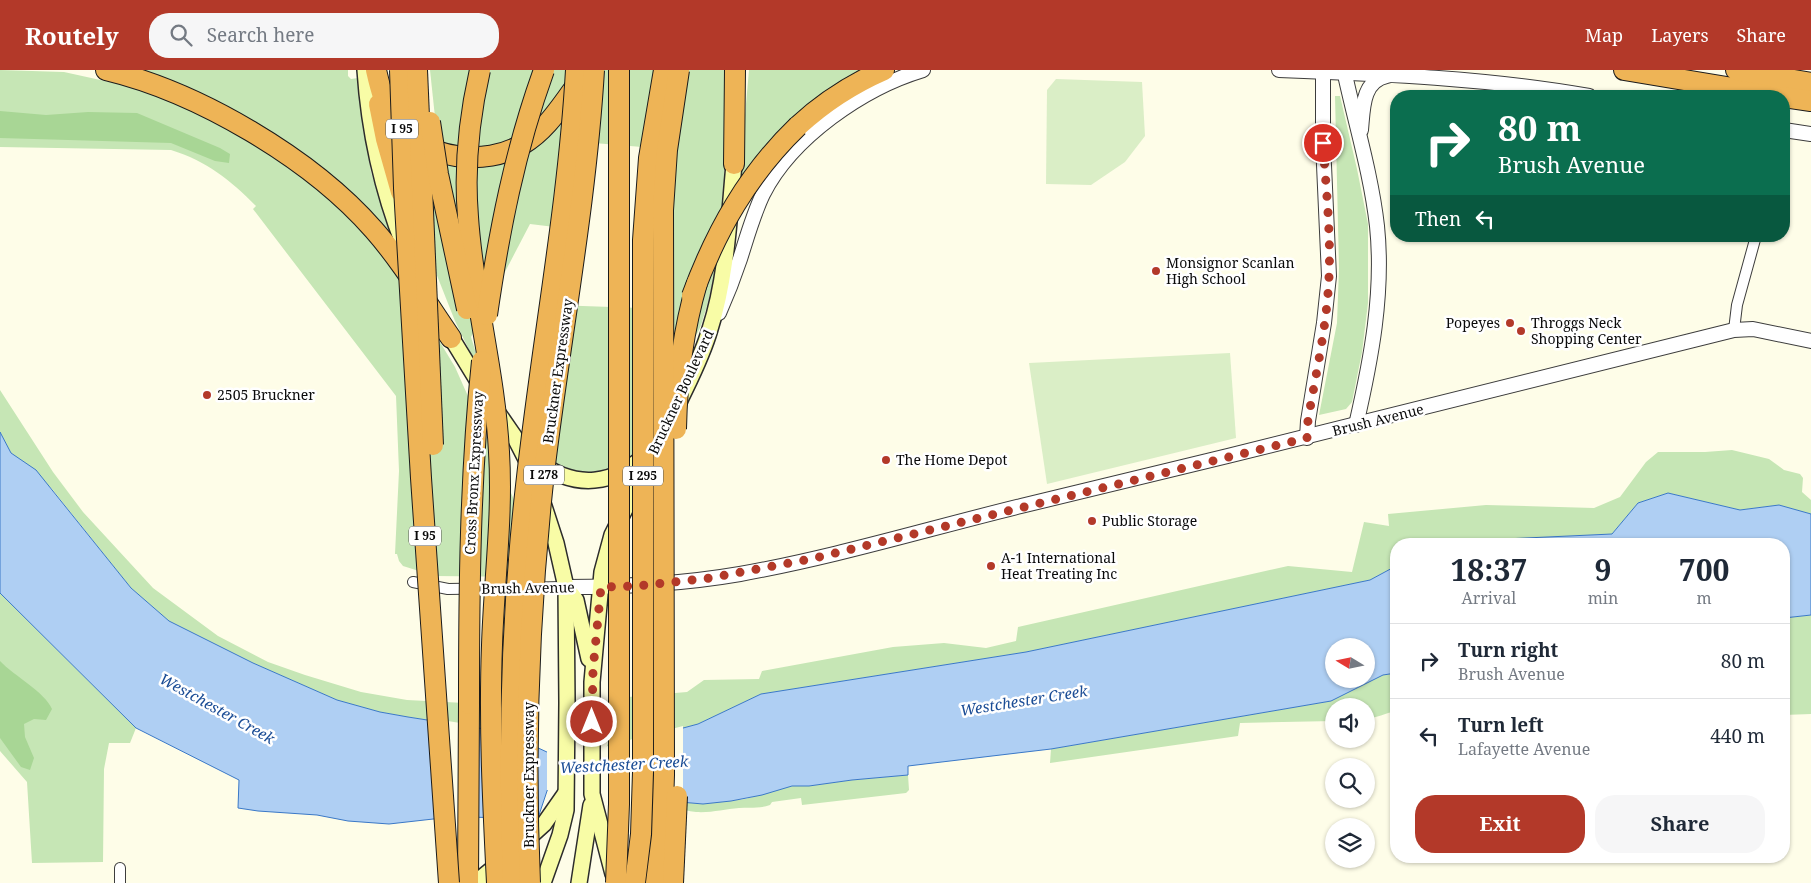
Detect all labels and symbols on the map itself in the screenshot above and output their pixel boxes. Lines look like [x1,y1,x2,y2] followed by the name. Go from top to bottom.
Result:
[386,120,418,138] road number: I 95
[1302,122,1344,164] pin
[1166,253,1295,288] place label: Monsignor Scanlan High School
[1150,265,1162,277] marker: Monsignor Scanlan High School
[538,297,577,445] street label: Bruckner Expressway
[1446,313,1500,332] place label: Popeyes
[1531,313,1642,348] place label: Throggs Neck Shopping Center
[1504,317,1516,329] marker: Popeyes
[1515,325,1527,337] marker: Throggs Neck Shopping Center
[643,326,718,457] street label: Bruckner Boulevard
[217,385,315,404] place label: 2505 Bruckner
[201,389,213,401] marker: 2505 Bruckner
[460,391,487,555] street label: Cross Bronx Expressway
[1330,399,1426,440] street label: Brush Avenue
[896,450,1007,469] place label: The Home Depot
[880,454,892,466] marker: The Home Depot
[524,466,564,484] road number: I 278
[623,466,663,486] road number: I 295
[1102,511,1197,530] place label: Public Storage
[1086,515,1098,527] marker: Public Storage
[409,526,441,546] road number: I 95
[1001,548,1117,583] place label: A-1 International Heat Treating Inc
[985,560,997,572] marker: A-1 International Heat Treating Inc
[481,577,575,598] street label: Brush Avenue
[1325,638,1375,688] north arrow
[156,668,279,748] water label: Westchester Creek
[959,680,1089,720] water label: Westchester Creek
[565,695,617,747] position arrow
[519,702,538,848] street label: Bruckner Expressway
[559,751,689,777] water label: Westchester Creek

